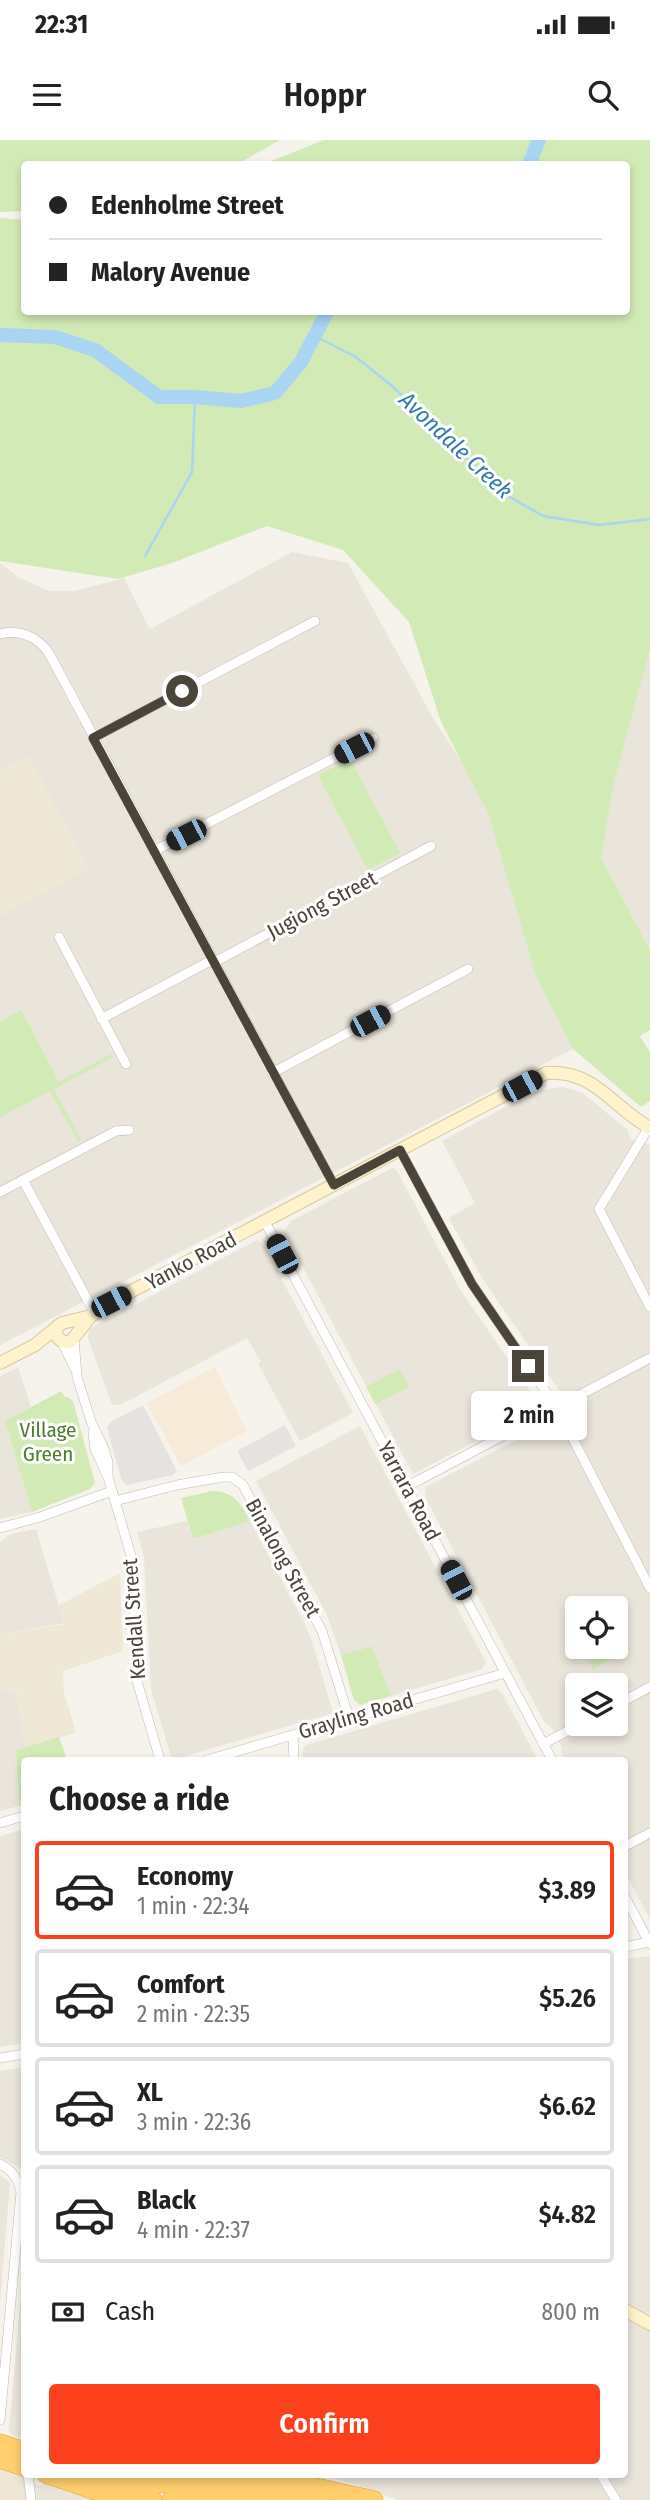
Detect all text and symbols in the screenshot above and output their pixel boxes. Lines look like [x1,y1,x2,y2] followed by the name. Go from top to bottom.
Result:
[35,9,88,40] text: 22:31
[28,76,66,114] icon: menu
[284,76,366,114] text: Hoppr
[584,76,622,114] icon: search
[91,190,284,221] text: Edenholme Street
[91,257,250,288] text: Malory Avenue
[393,385,518,504] water label: Avondale Creek
[166,675,198,707] route start
[331,729,378,767] car
[163,816,210,854] car
[263,865,381,945] street label: Jugiong Street
[347,1002,394,1040] car
[499,1067,546,1105] car
[141,1226,241,1296] street label: Yanko Road
[263,1231,302,1277] car
[88,1283,135,1321] car
[512,1350,544,1382] route end
[470,1390,586,1440] callout: 2 min
[503,1401,555,1429] text: 2 min
[20,1417,76,1467] park label: Village Green
[372,1437,446,1545] street label: Yarrara Road
[240,1494,326,1622] street label: Binalong Street
[117,1557,151,1680] street label: Kendall Street
[437,1557,476,1603] car
[565,1596,628,1736] map controls
[565,1596,628,1659] button: locate
[565,1673,628,1736] button: layers
[296,1687,416,1745] street label: Grayling Road
[49,1780,230,1818] text: Choose a ride
[53,1859,116,1922] icon: car
[137,1861,233,1892] text: Economy
[539,1875,596,1906] text: $3.89
[137,1892,249,1920] text: 1 min · 22:34
[53,1967,116,2030] icon: car
[137,1969,225,2000] text: Comfort
[539,1983,596,2014] text: $5.26
[137,2000,250,2028] text: 2 min · 22:35
[53,2075,116,2138] icon: car
[137,2077,163,2108] text: XL
[539,2091,596,2122] text: $6.62
[137,2108,251,2136] text: 3 min · 22:36
[53,2183,116,2246] icon: car
[137,2185,196,2216] text: Black
[539,2199,596,2230] text: $4.82
[137,2216,250,2244] text: 4 min · 22:37
[49,2293,87,2331] icon: cash
[105,2296,155,2327] text: Cash
[541,2298,600,2326] text: 800 m
[49,2384,600,2464] button: Confirm

